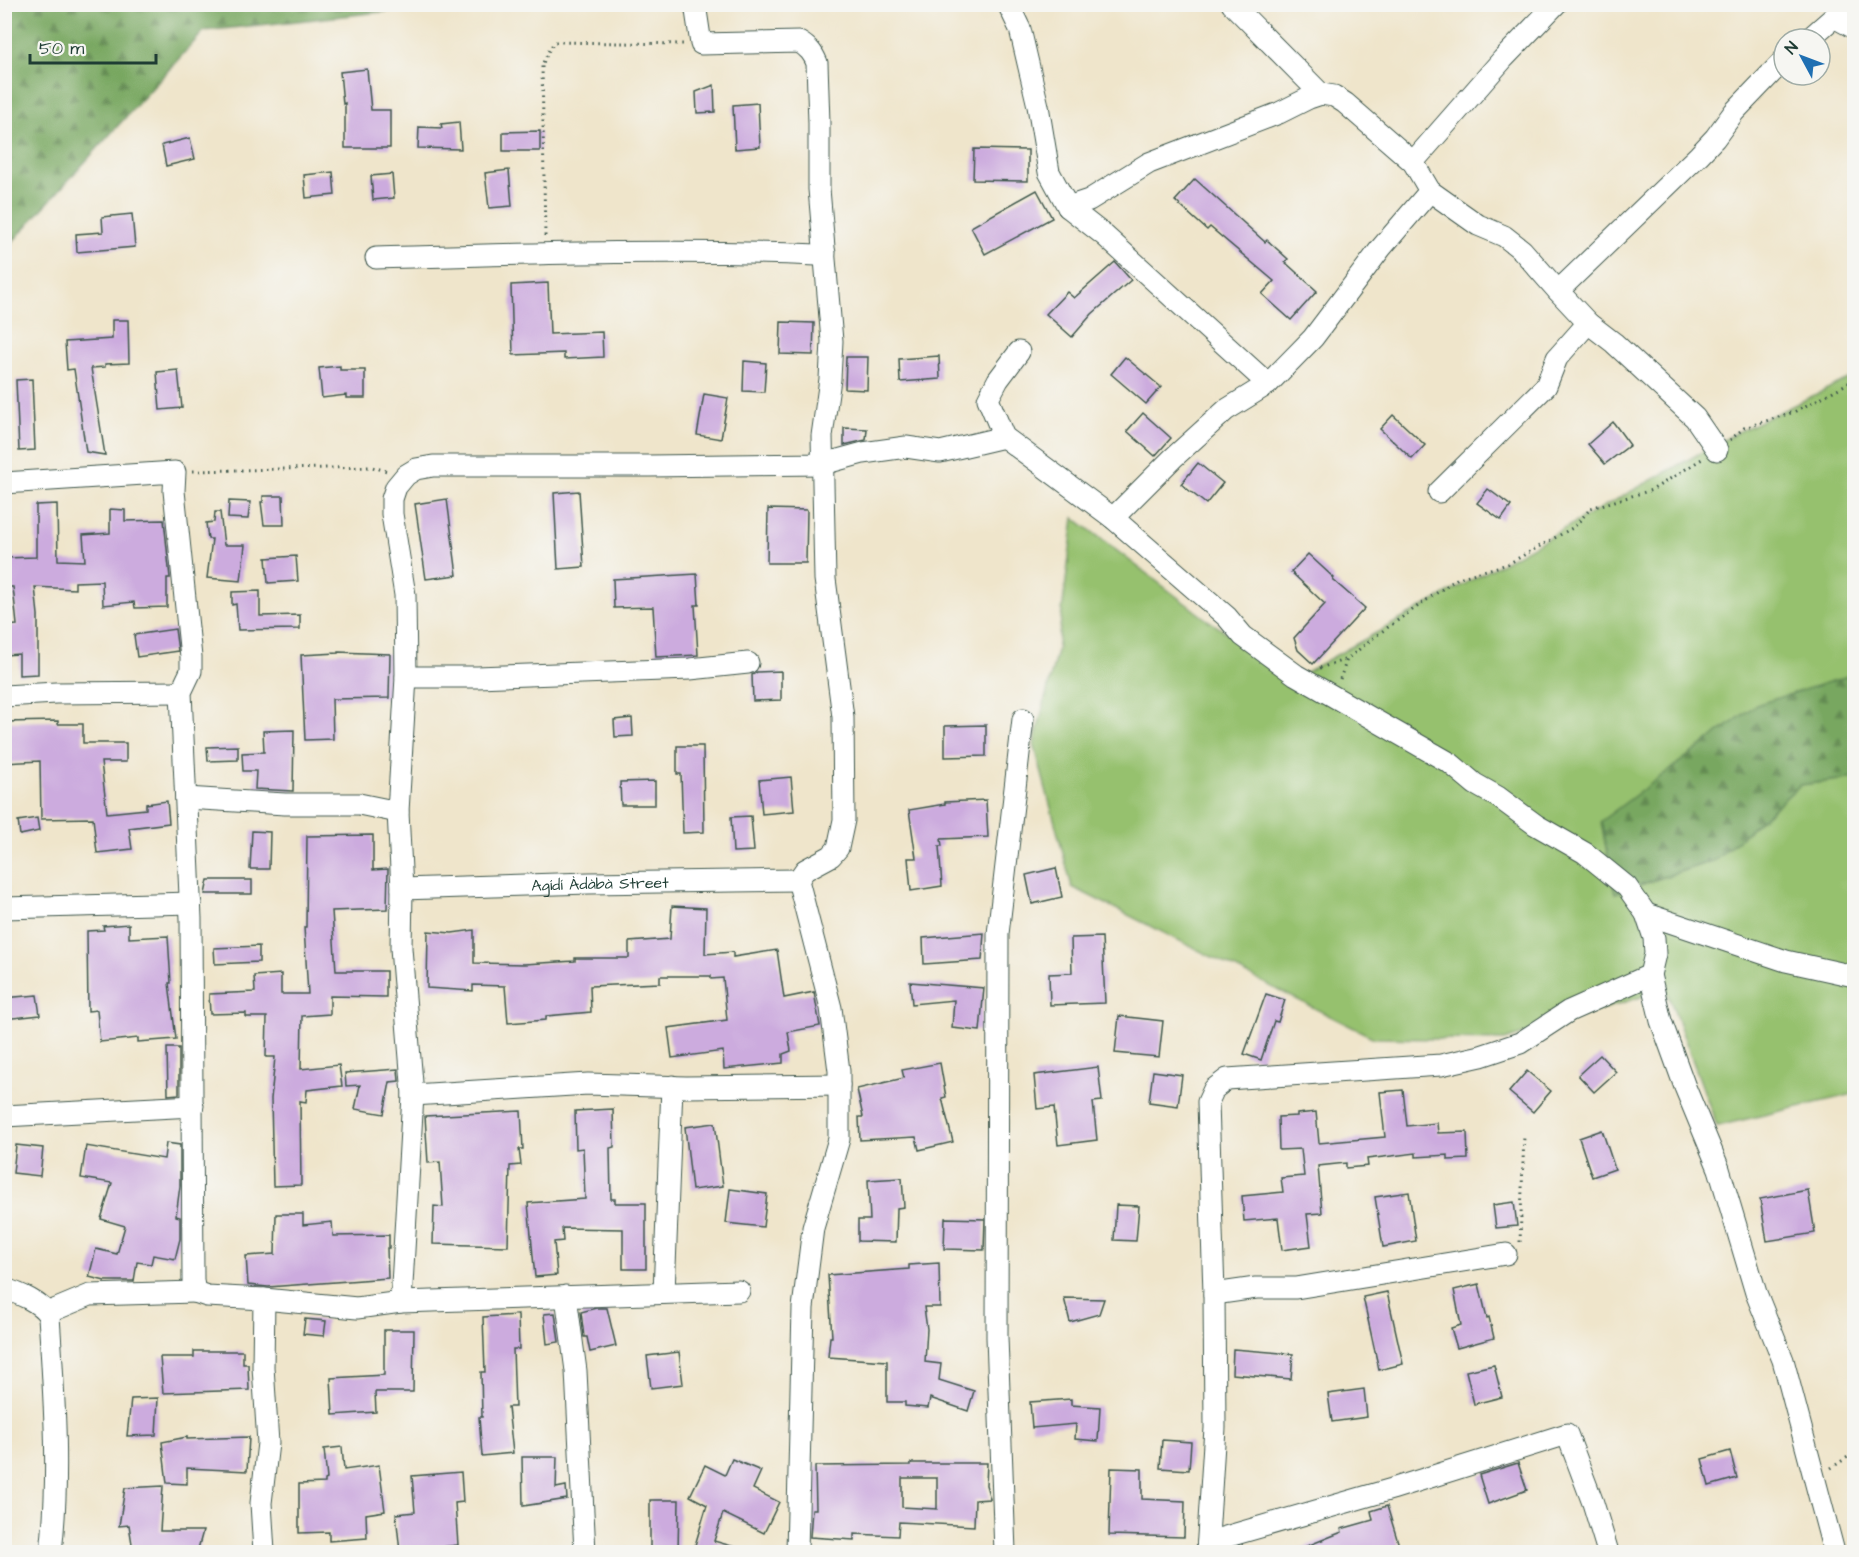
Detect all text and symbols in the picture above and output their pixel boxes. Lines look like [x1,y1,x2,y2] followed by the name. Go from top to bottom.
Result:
[30,27,156,65] scale bar
[1772,27,1832,87] north arrow
[39,36,84,61] text: 50 m
[1780,37,1803,59] text: N
[531,872,669,898] street label: Agídí Àdàbà Street

